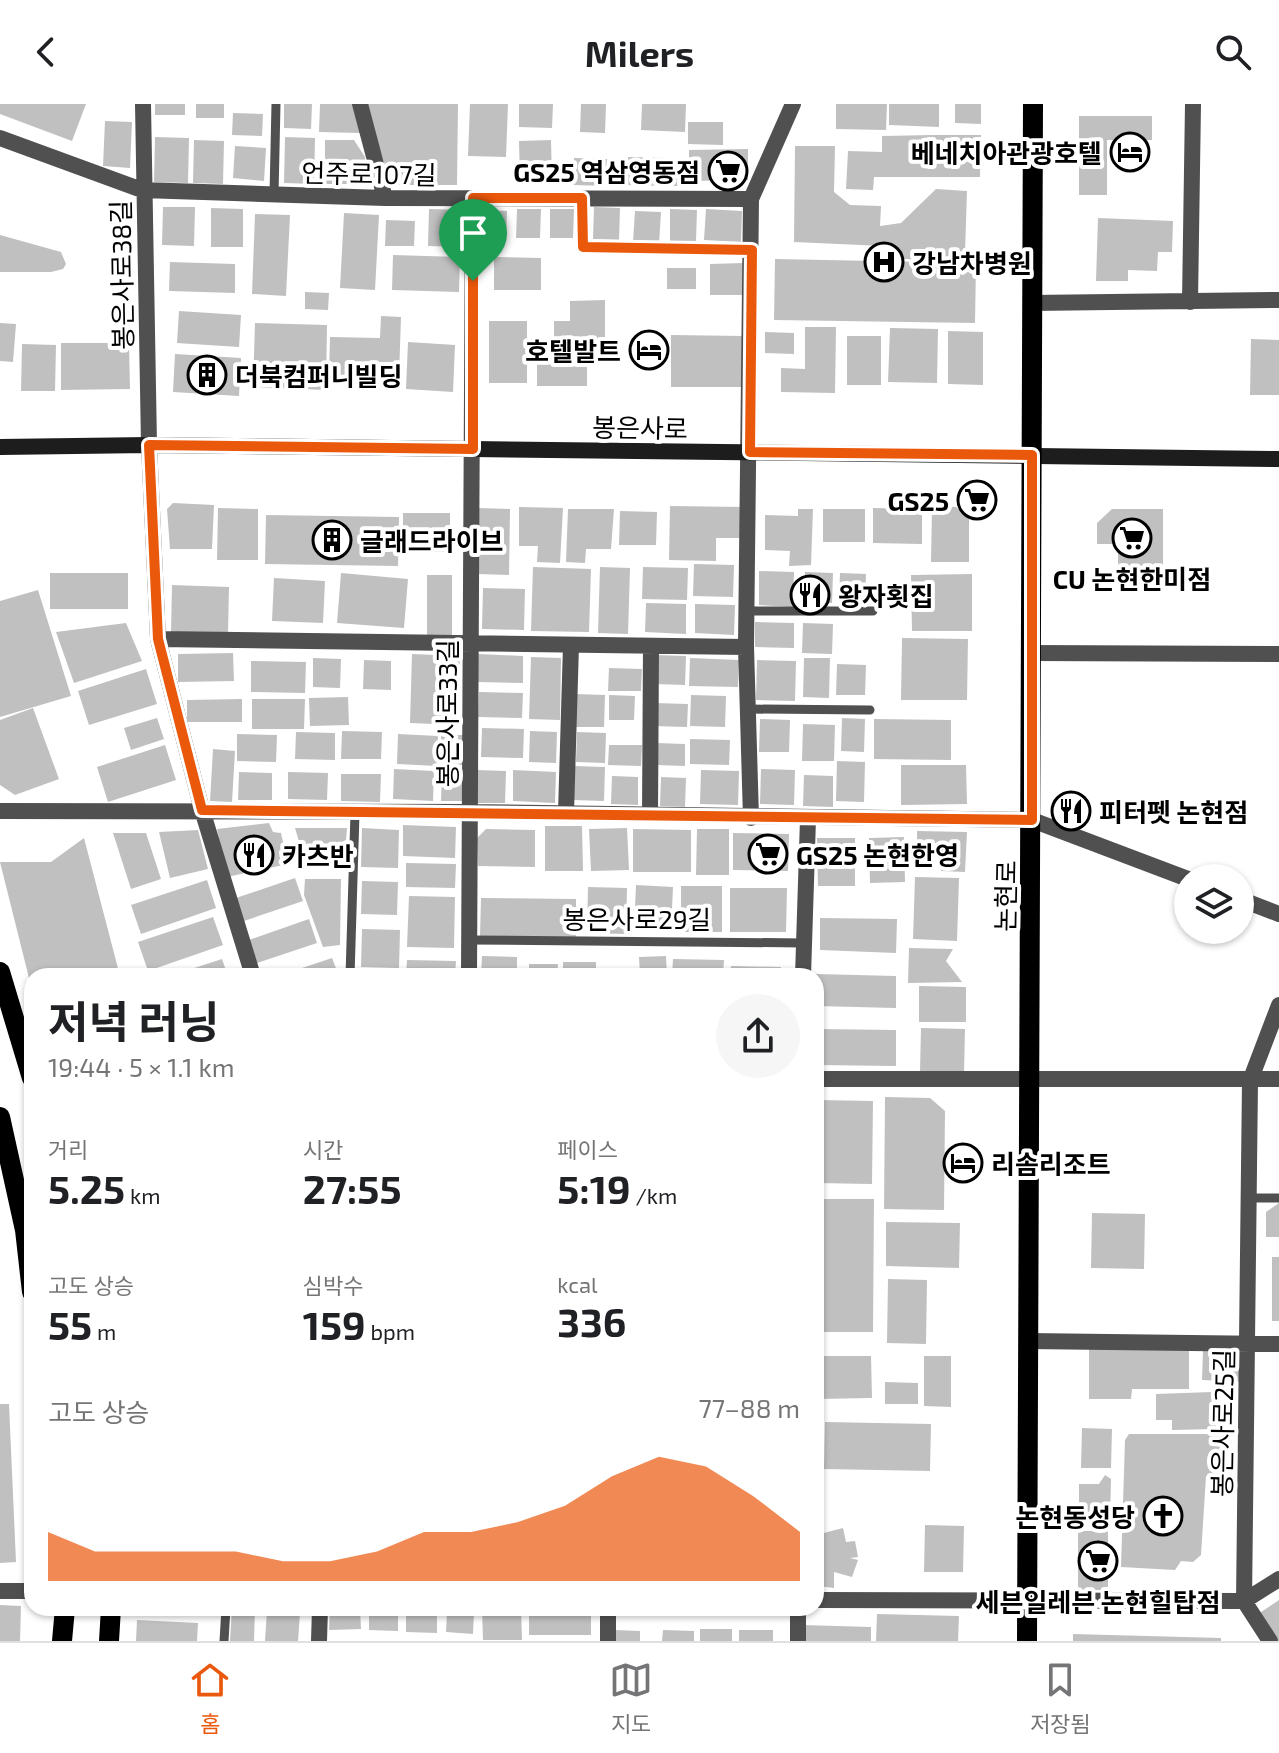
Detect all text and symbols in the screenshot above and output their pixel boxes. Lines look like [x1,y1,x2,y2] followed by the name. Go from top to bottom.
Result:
[24,30,68,74] icon: back
[1211,30,1255,74] icon: search
[585,31,694,74] text: Milers
[1109,131,1151,173] hotel icon: 베네치아관광호텔
[911,137,1102,168] place label: 베네치아관광호텔
[707,150,749,192] supermarket icon: GS25 역삼영동점
[301,156,437,190] street label: 언주로107길
[513,156,700,187] place label: GS25 역삼영동점
[439,199,507,281] pin
[104,200,138,350] street label: 봉은사로38길
[451,211,495,255] icon: arrive
[863,241,905,283] hospital icon: 강남차병원
[912,247,1032,278] place label: 강남차병원
[628,329,670,371] hotel icon: 호텔발트
[525,335,621,366] place label: 호텔발트
[186,354,228,396] building icon: 더북컴퍼니빌딩
[235,360,402,391] place label: 더북컴퍼니빌딩
[592,411,688,443] street label: 봉은사로
[956,479,998,521] supermarket icon: GS25
[887,485,949,516] place label: GS25
[1111,517,1153,559] supermarket icon: CU 논현한미점
[311,519,353,561] building icon: 글래드라이브
[360,525,504,556] place label: 글래드라이브
[1053,563,1211,594] place label: CU 논현한미점
[789,574,831,616] restaurant icon: 왕자횟집
[838,580,934,611] place label: 왕자횟집
[431,639,462,787] street label: 봉은사로33길
[1050,790,1092,832] restaurant icon: 피터펫 논현점
[1099,796,1248,827] place label: 피터펫 논현점
[747,833,789,875] supermarket icon: GS25 논현한영
[233,834,275,876] restaurant icon: 카츠반
[796,839,959,870] place label: GS25 논현한영
[282,840,354,871] place label: 카츠반
[989,860,1021,932] street label: 논현로
[1174,864,1254,944] map controls
[1174,864,1254,944] button: layers
[562,903,712,934] street label: 봉은사로29길
[48,994,219,1047] text: 저녁 러닝
[716,994,800,1078] button: share
[48,1051,235,1082] text: 19:44 · 5 × 1.1 km
[48,1136,88,1162] text: 거리
[303,1136,343,1162] text: 시간
[557,1136,618,1162] text: 페이스
[942,1142,984,1184] hotel icon: 리솜리조트
[991,1148,1111,1179] place label: 리솜리조트
[48,1164,125,1212] text: 5.25
[303,1164,401,1212] text: 27:55
[557,1164,631,1212] text: 5:19
[125,1182,161,1208] text: km
[631,1182,677,1208] text: /km
[557,1271,598,1297] text: kcal
[48,1272,134,1298] text: 고도 상승
[303,1272,363,1298] text: 심박수
[557,1297,626,1345] text: 336
[48,1300,92,1348] text: 55
[303,1300,366,1348] text: 159
[92,1318,116,1344] text: m
[366,1318,415,1344] text: bpm
[1205,1349,1239,1497] street label: 봉은사로25길
[698,1392,800,1423] text: 77–88 m
[48,1396,149,1427] text: 고도 상승
[1142,1495,1184,1537] church icon: 논현동성당
[1015,1501,1135,1532] place label: 논현동성당
[1077,1540,1119,1582] supermarket icon: 세븐일레븐 논현힐탑점
[976,1586,1220,1617] place label: 세븐일레븐 논현힐탑점
[188,1658,232,1738] tab: 홈
[609,1658,653,1738] tab: 지도
[1030,1658,1091,1738] tab: 저장됨

